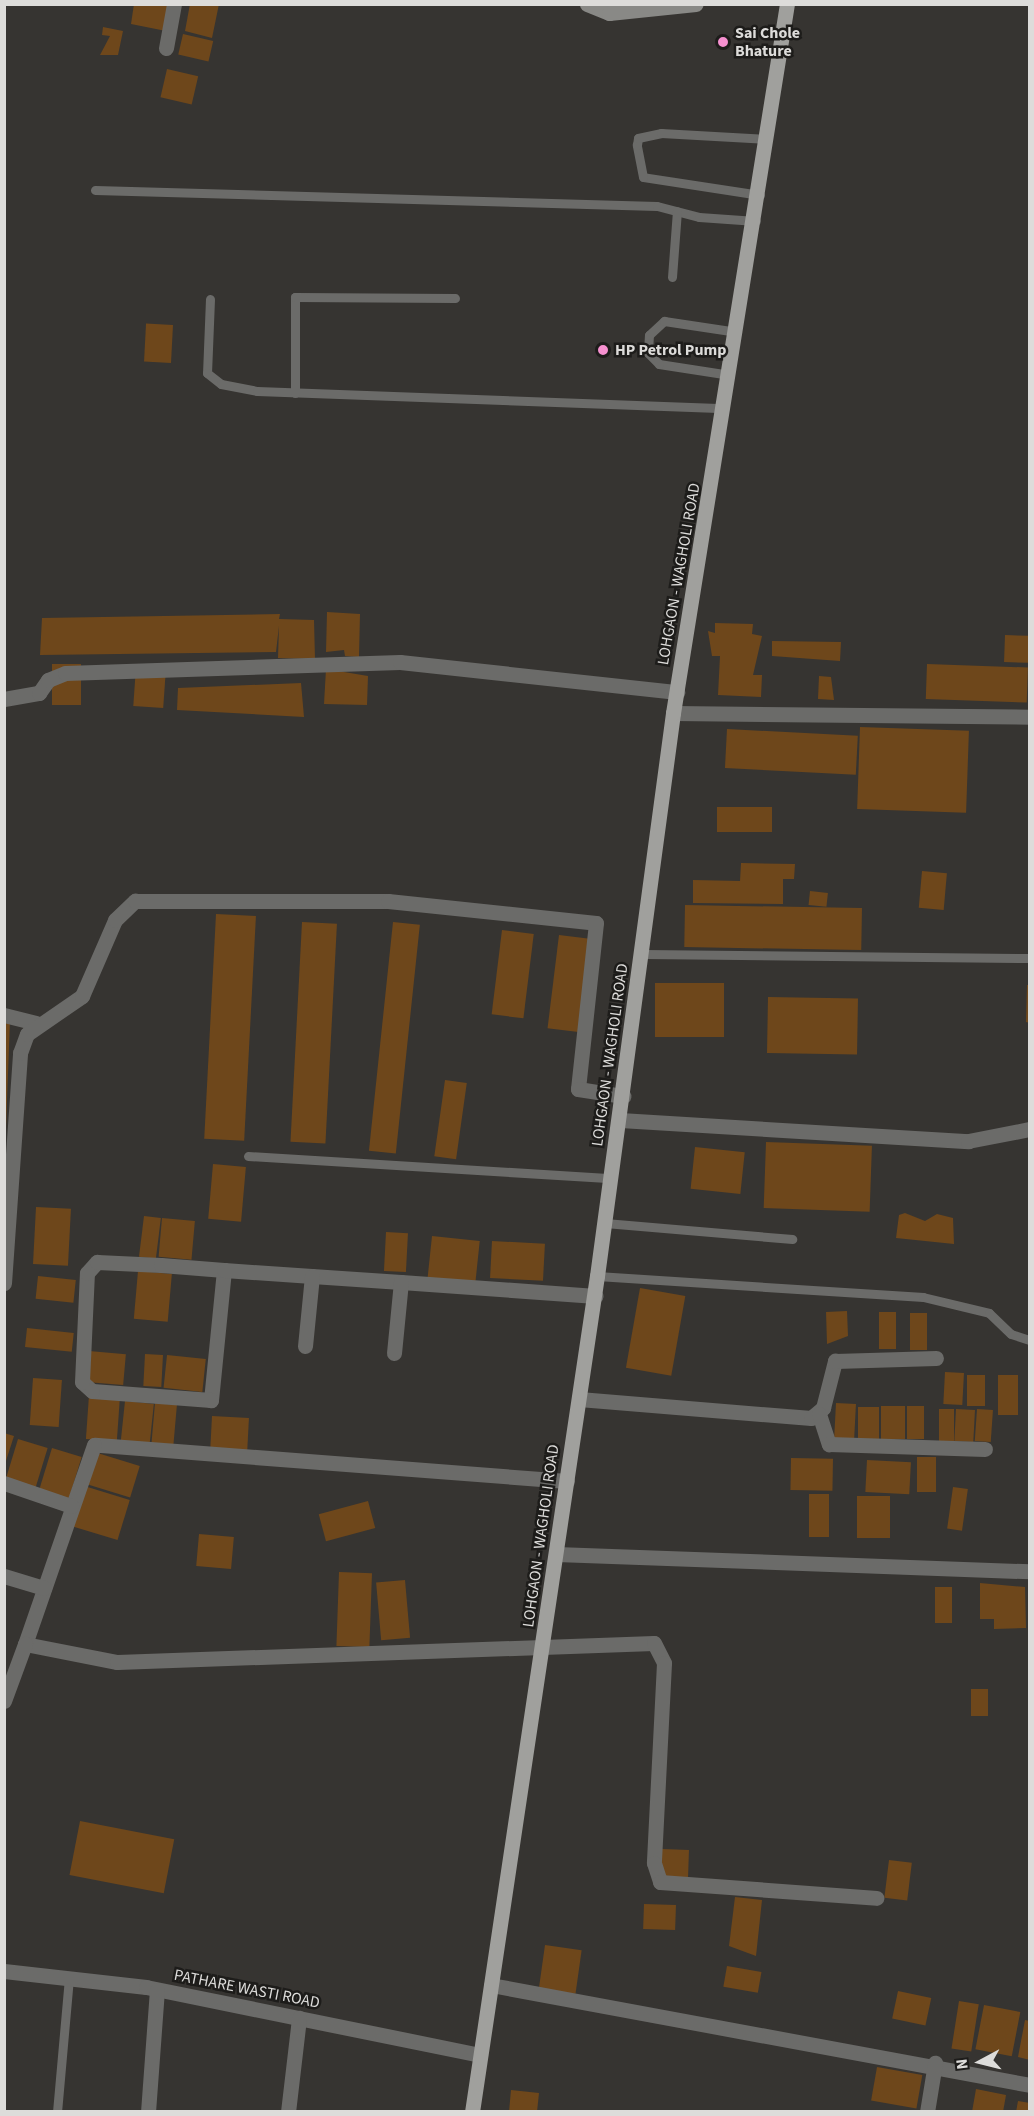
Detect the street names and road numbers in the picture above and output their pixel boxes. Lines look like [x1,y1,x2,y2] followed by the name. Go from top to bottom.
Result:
[654,482,704,666] street label: LOHGAON - WAGHOLI ROAD
[588,962,632,1148] street label: LOHGAON - WAGHOLI ROAD
[519,1443,563,1629] street label: LOHGAON - WAGHOLI ROAD
[172,1965,322,2013] street label: PATHARE WASTI ROAD

